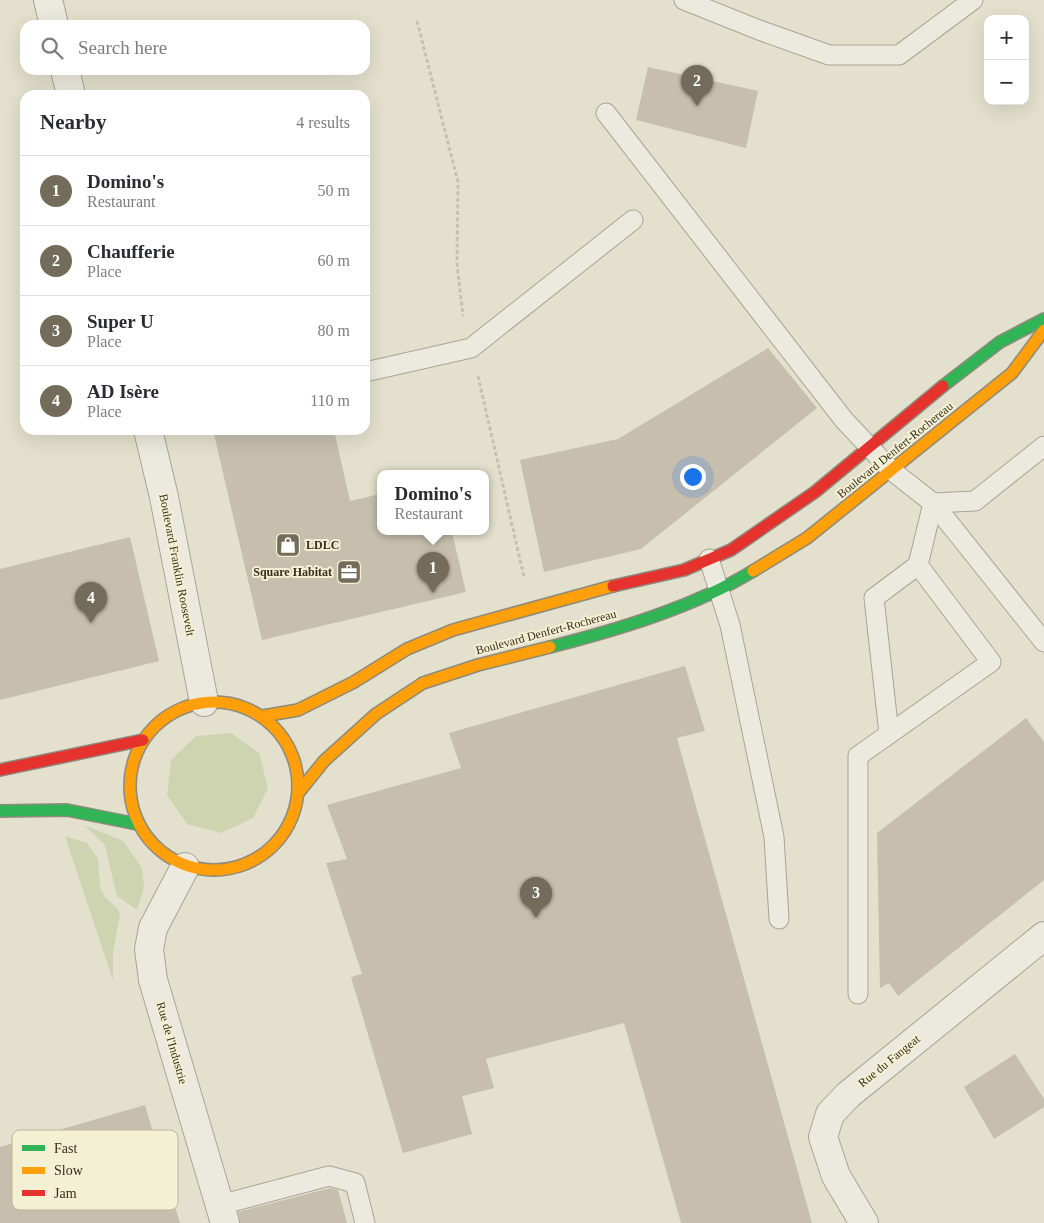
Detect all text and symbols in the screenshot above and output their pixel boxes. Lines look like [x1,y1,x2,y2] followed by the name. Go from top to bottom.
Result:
[984,15,1029,105] map controls
[984,15,1029,60] button: +
[20,20,370,75] search box
[38,34,66,62] icon: search
[78,37,167,58] text: Search here
[984,60,1029,105] button: −
[681,65,713,106] pin: 2
[40,110,107,134] text: Nearby
[296,114,350,131] text: 4 results
[87,171,164,192] text: Domino's
[52,182,60,199] text: 1
[318,182,350,199] text: 50 m
[87,193,155,210] text: Restaurant
[87,241,175,262] text: Chaufferie
[52,252,60,269] text: 2
[318,252,350,269] text: 60 m
[87,263,122,280] text: Place
[87,311,154,332] text: Super U
[52,322,60,339] text: 3
[318,322,350,339] text: 80 m
[87,333,122,350] text: Place
[87,381,159,402] text: AD Isère
[52,392,60,409] text: 4
[310,392,350,409] text: 110 m
[834,399,956,501] street label: Boulevard Denfert-Rochereau
[87,403,122,420] text: Place
[680,464,706,490] your location
[377,470,489,535] popup
[394,483,472,504] text: Domino's
[156,493,198,638] street label: Boulevard Franklin Roosevelt
[394,505,463,522] text: Restaurant
[275,532,301,558] shop icon: LDLC
[306,538,339,552] place label: LDLC
[417,552,449,593] pin: 1
[336,559,362,585] office icon: Square Habitat
[253,565,332,579] place label: Square Habitat
[75,582,107,623] pin: 4
[474,606,618,658] street label: Boulevard Denfert-Rochereau
[520,877,552,918] pin: 3
[154,1000,190,1086] street label: Rue de l'Industrie
[855,1031,923,1090] street label: Rue du Fangeat
[12,1130,178,1210] legend
[54,1141,77,1156] text: Fast
[54,1163,84,1178] text: Slow
[54,1186,77,1201] text: Jam

